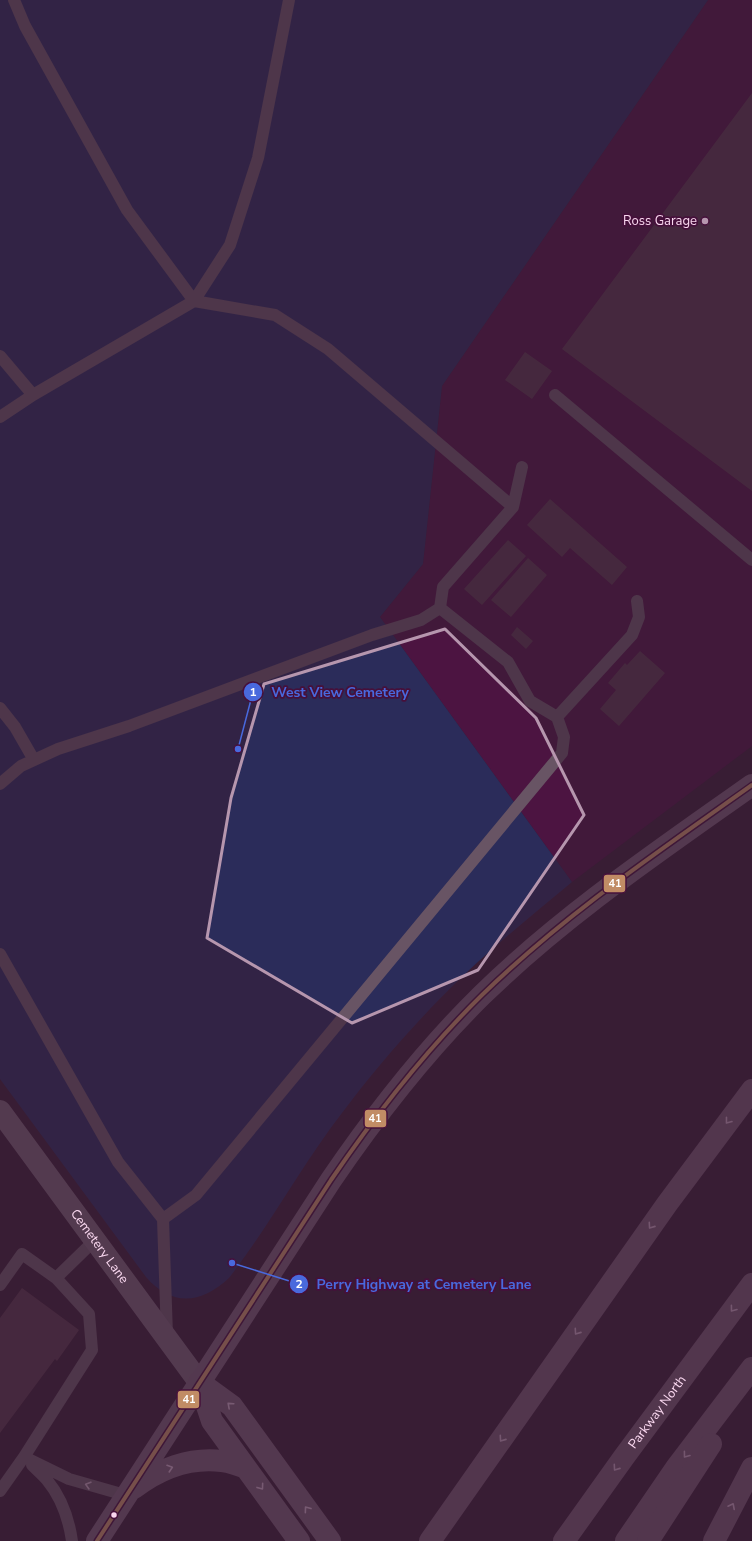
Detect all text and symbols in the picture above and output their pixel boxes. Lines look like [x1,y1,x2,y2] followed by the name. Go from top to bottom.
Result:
[623,212,697,230] place label: Ross Garage
[700,216,710,226] marker: Ross Garage
[243,679,416,705] callout: West View Cemetery
[271,683,409,702] text: West View Cemetery
[249,684,257,700] text: 1
[603,874,626,893] line badge: 41
[608,876,622,891] text: 41
[364,1109,387,1128] line badge: 41
[368,1111,382,1126] text: 41
[726,1117,733,1124] one-way arrow
[66,1206,133,1287] street label: Cemetery Lane
[648,1222,656,1229] one-way arrow
[289,1271,540,1297] callout: Perry Highway at Cemetery Lane
[317,1275,532,1294] text: Perry Highway at Cemetery Lane
[295,1276,303,1292] text: 2
[731,1305,738,1312] one-way arrow
[575,1328,582,1335] one-way arrow
[624,1372,690,1453] street label: Parkway North
[177,1390,200,1409] line badge: 41
[182,1392,196,1407] text: 41
[227,1402,235,1410] one-way arrow
[499,1435,507,1442] one-way arrow
[684,1450,691,1457] one-way arrow
[166,1464,173,1472] one-way arrow
[613,1464,621,1471] one-way arrow
[84,1481,91,1490] one-way arrow
[256,1483,263,1490] one-way arrow
[727,1503,735,1510] one-way arrow
[305,1507,312,1514] one-way arrow
[109,1510,119,1520] unlabelled marker

